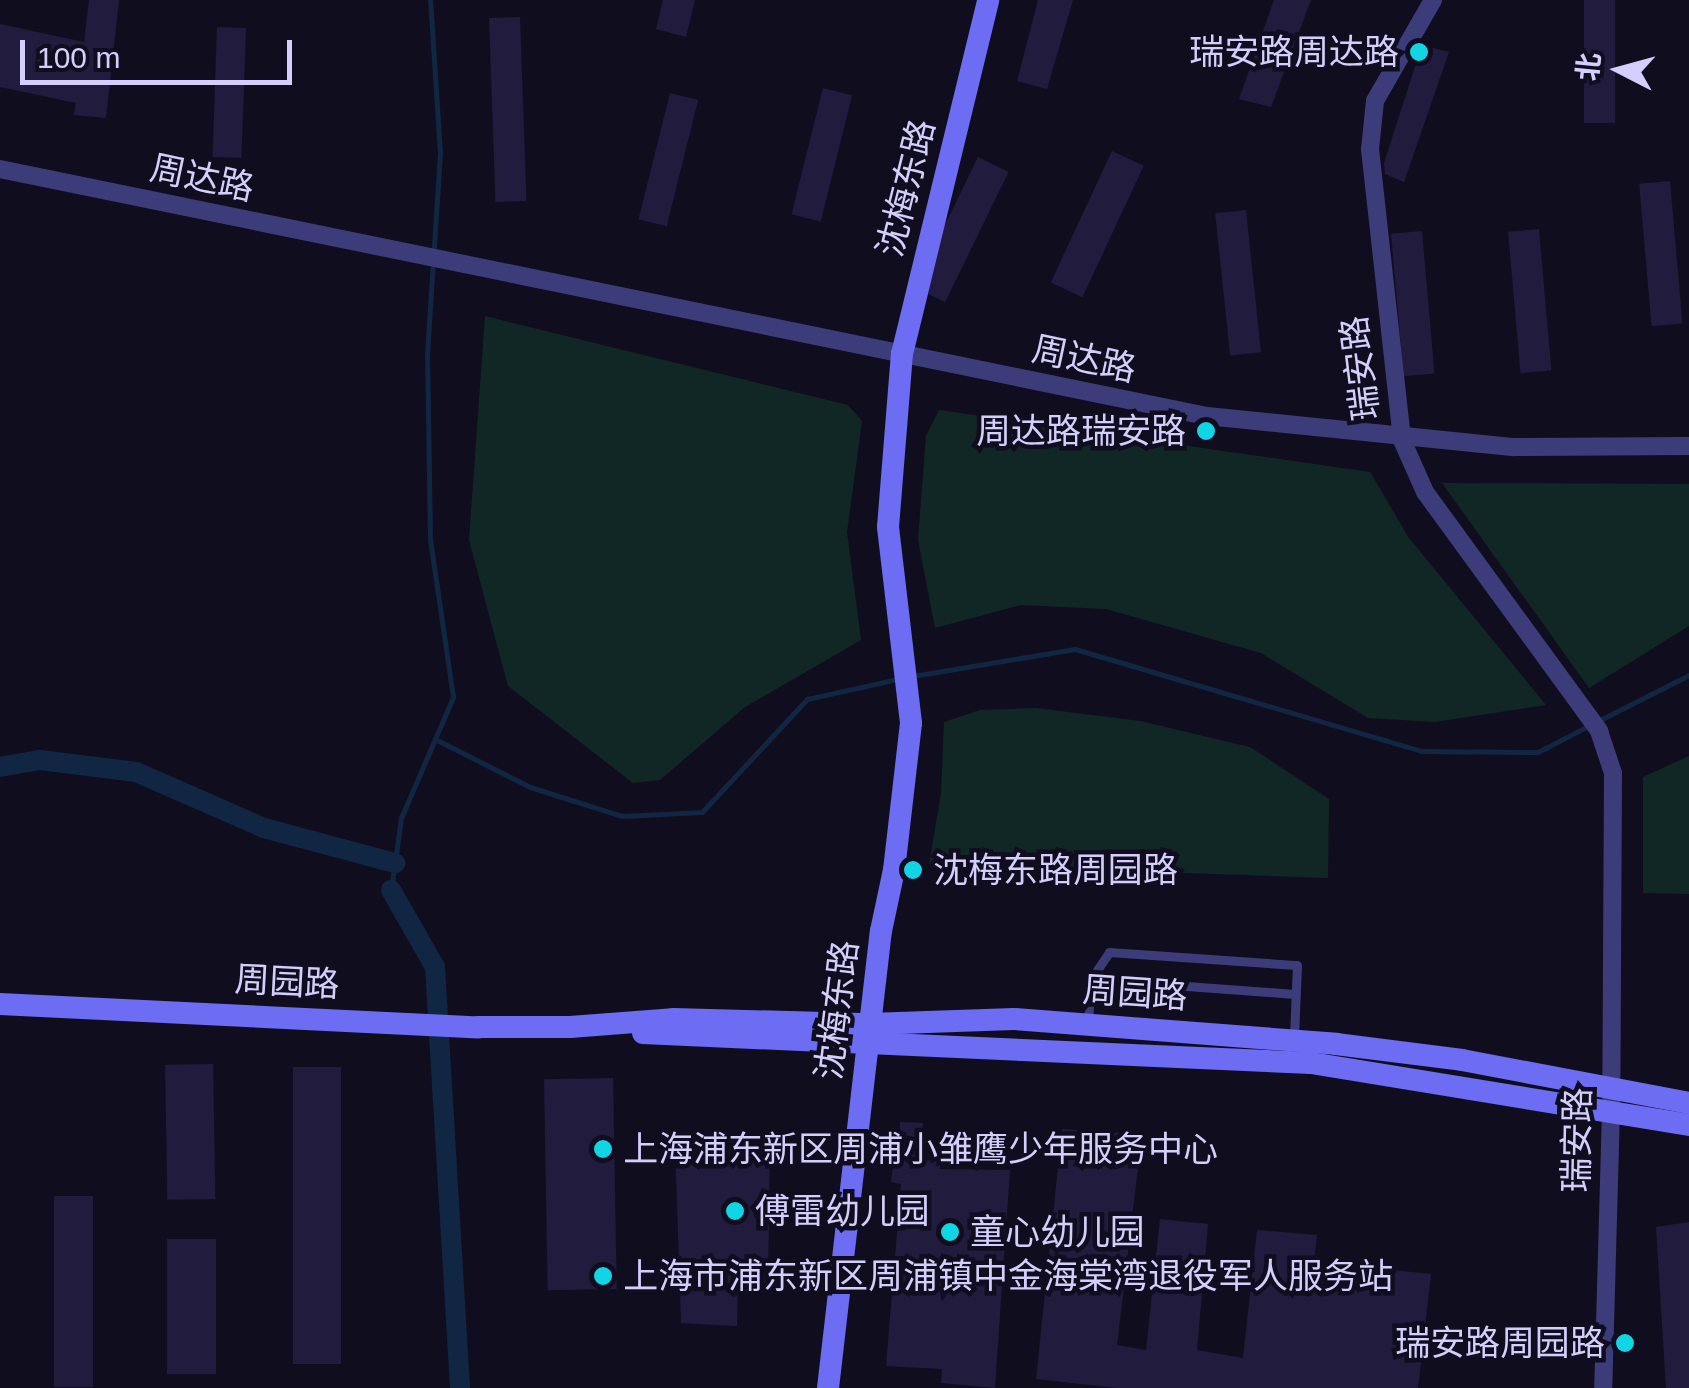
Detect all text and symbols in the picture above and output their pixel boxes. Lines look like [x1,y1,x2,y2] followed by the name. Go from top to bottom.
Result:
[25,20,298,82] scale bar
[1569,20,1669,120] north arrow
[1189,31,1399,73] place label: 瑞安路周达路
[37,41,120,74] text: 100 m
[1408,41,1430,63] marker: 瑞安路周达路
[1572,51,1606,82] text: 北
[869,115,943,261] street label: 沈梅东路
[146,147,258,209] street label: 周达路
[1333,313,1387,423] street label: 瑞安路
[1028,328,1140,390] street label: 周达路
[976,410,1186,452] place label: 周达路瑞安路
[1195,420,1217,442] marker: 周达路瑞安路
[933,849,1178,891] place label: 沈梅东路周园路
[902,859,924,881] marker: 沈梅东路周园路
[808,938,866,1082] street label: 沈梅东路
[233,958,341,1006] street label: 周园路
[1081,968,1189,1018] street label: 周园路
[1555,1087,1599,1193] street label: 瑞安路
[623,1128,1218,1170] place label: 上海浦东新区周浦小雏鹰少年服务中心
[592,1138,614,1160] marker: 上海浦东新区周浦小雏鹰少年服务中心
[755,1190,930,1232] place label: 傅雷幼儿园
[724,1200,746,1222] marker: 傅雷幼儿园
[970,1211,1145,1253] place label: 童心幼儿园
[939,1221,961,1243] marker: 童心幼儿园
[623,1255,1393,1297] place label: 上海市浦东新区周浦镇中金海棠湾退役军人服务站
[592,1265,614,1287] marker: 上海市浦东新区周浦镇中金海棠湾退役军人服务站
[1395,1322,1605,1364] place label: 瑞安路周园路
[1614,1332,1636,1354] marker: 瑞安路周园路

